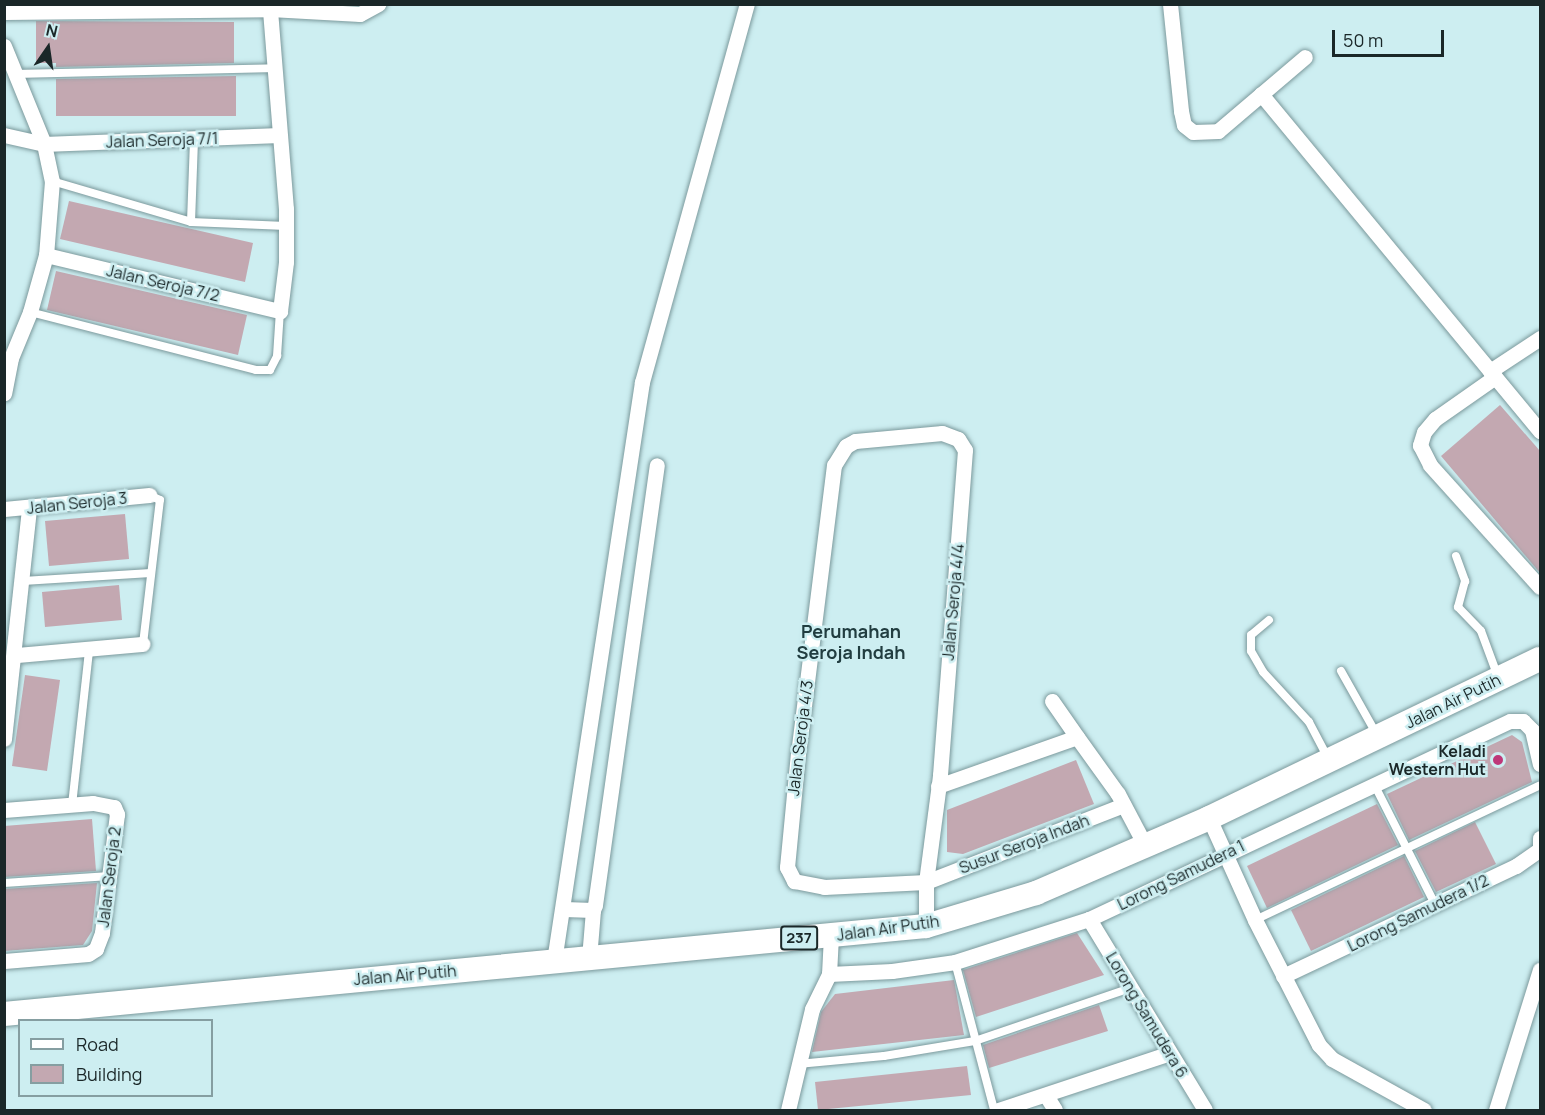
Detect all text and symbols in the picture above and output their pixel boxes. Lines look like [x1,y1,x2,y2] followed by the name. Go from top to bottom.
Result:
[18,18,78,78] north arrow
[44,18,60,42] text: N
[1335,18,1448,56] scale bar
[1343,28,1383,52] text: 50 m
[105,128,219,152] street label: Jalan Seroja 7/1
[105,261,221,305] street label: Jalan Seroja 7/2
[26,488,128,518] street label: Jalan Seroja 3
[938,543,968,661] street label: Jalan Seroja 4/4
[797,621,905,664] district label: Perumahan Seroja Indah
[1402,670,1504,732] street label: Jalan Air Putih
[783,679,817,797] street label: Jalan Seroja 4/3
[1389,741,1486,779] place label: Keladi Western Hut
[1491,753,1505,767] marker: Keladi Western Hut
[956,810,1092,878] street label: Susur Seroja Indah
[93,826,125,928] street label: Jalan Seroja 2
[1114,836,1248,914] street label: Lorong Samudera 1
[1344,870,1492,956] street label: Lorong Samudera 1/2
[836,911,940,945] street label: Jalan Air Putih
[780,926,818,950] road number: 237
[1102,949,1192,1081] street label: Lorong Samudera 6
[353,961,457,989] street label: Jalan Air Putih
[18,1019,213,1097] legend
[76,1032,119,1056] text: Road
[76,1062,142,1086] text: Building

